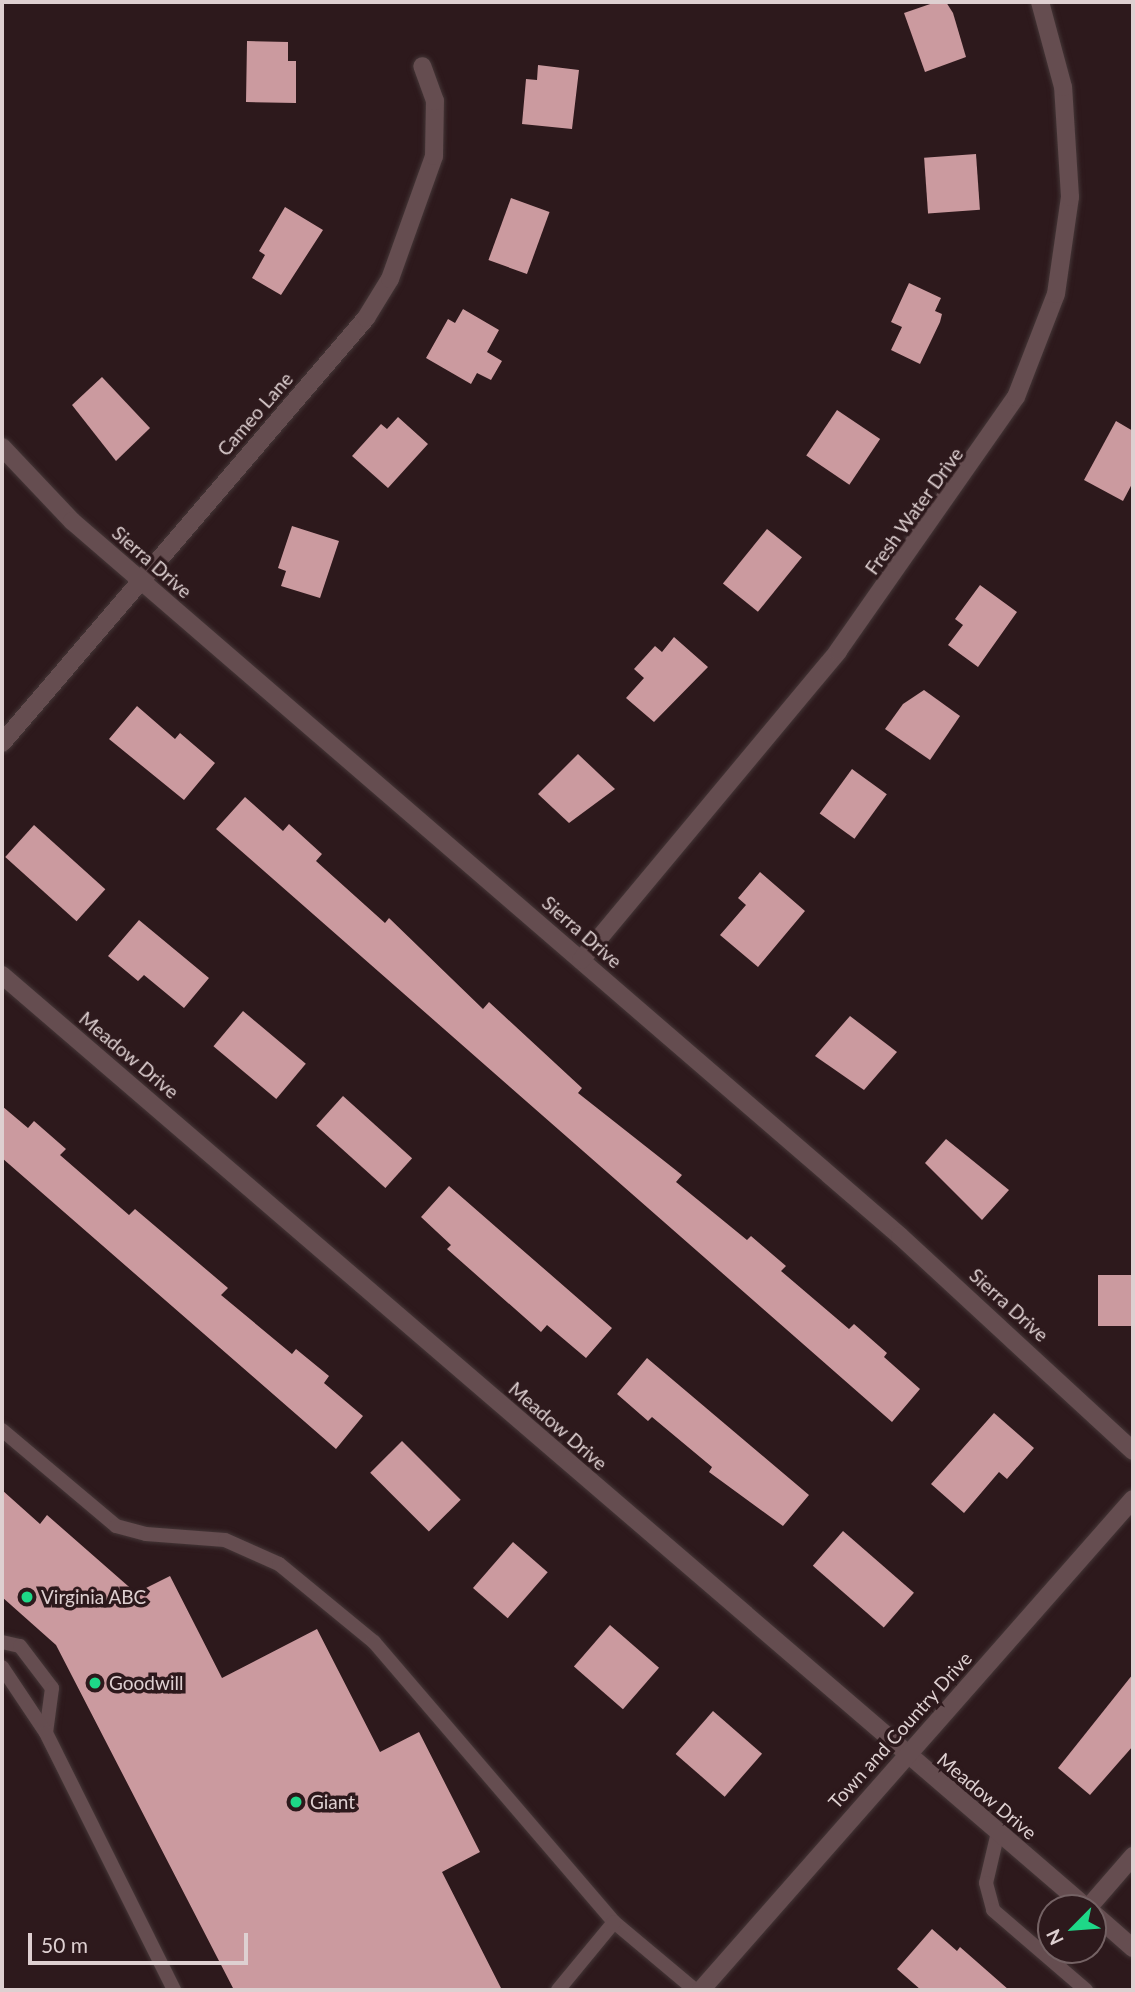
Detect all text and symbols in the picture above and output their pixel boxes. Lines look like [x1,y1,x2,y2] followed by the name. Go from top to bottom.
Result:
[213,368,297,460] street label: Cameo Lane
[860,443,968,579] street label: Fresh Water Drive
[108,521,196,603] street label: Sierra Drive
[538,891,626,973] street label: Sierra Drive
[74,1007,184,1103] street label: Meadow Drive
[965,1264,1053,1346] street label: Sierra Drive
[504,1377,612,1475] street label: Meadow Drive
[41,1586,147,1608] place label: Virginia ABC
[19,1589,35,1605] marker: Virginia ABC
[823,1647,977,1813] street label: Town and Country Drive
[109,1672,183,1694] place label: Goodwill
[87,1675,103,1691] marker: Goodwill
[932,1748,1042,1844] street label: Meadow Drive
[310,1791,355,1813] place label: Giant
[288,1794,304,1810] marker: Giant
[1037,1894,1107,1964] north arrow
[32,1918,252,1962] scale bar
[1041,1926,1068,1949] text: N
[41,1932,88,1957] text: 50 m

